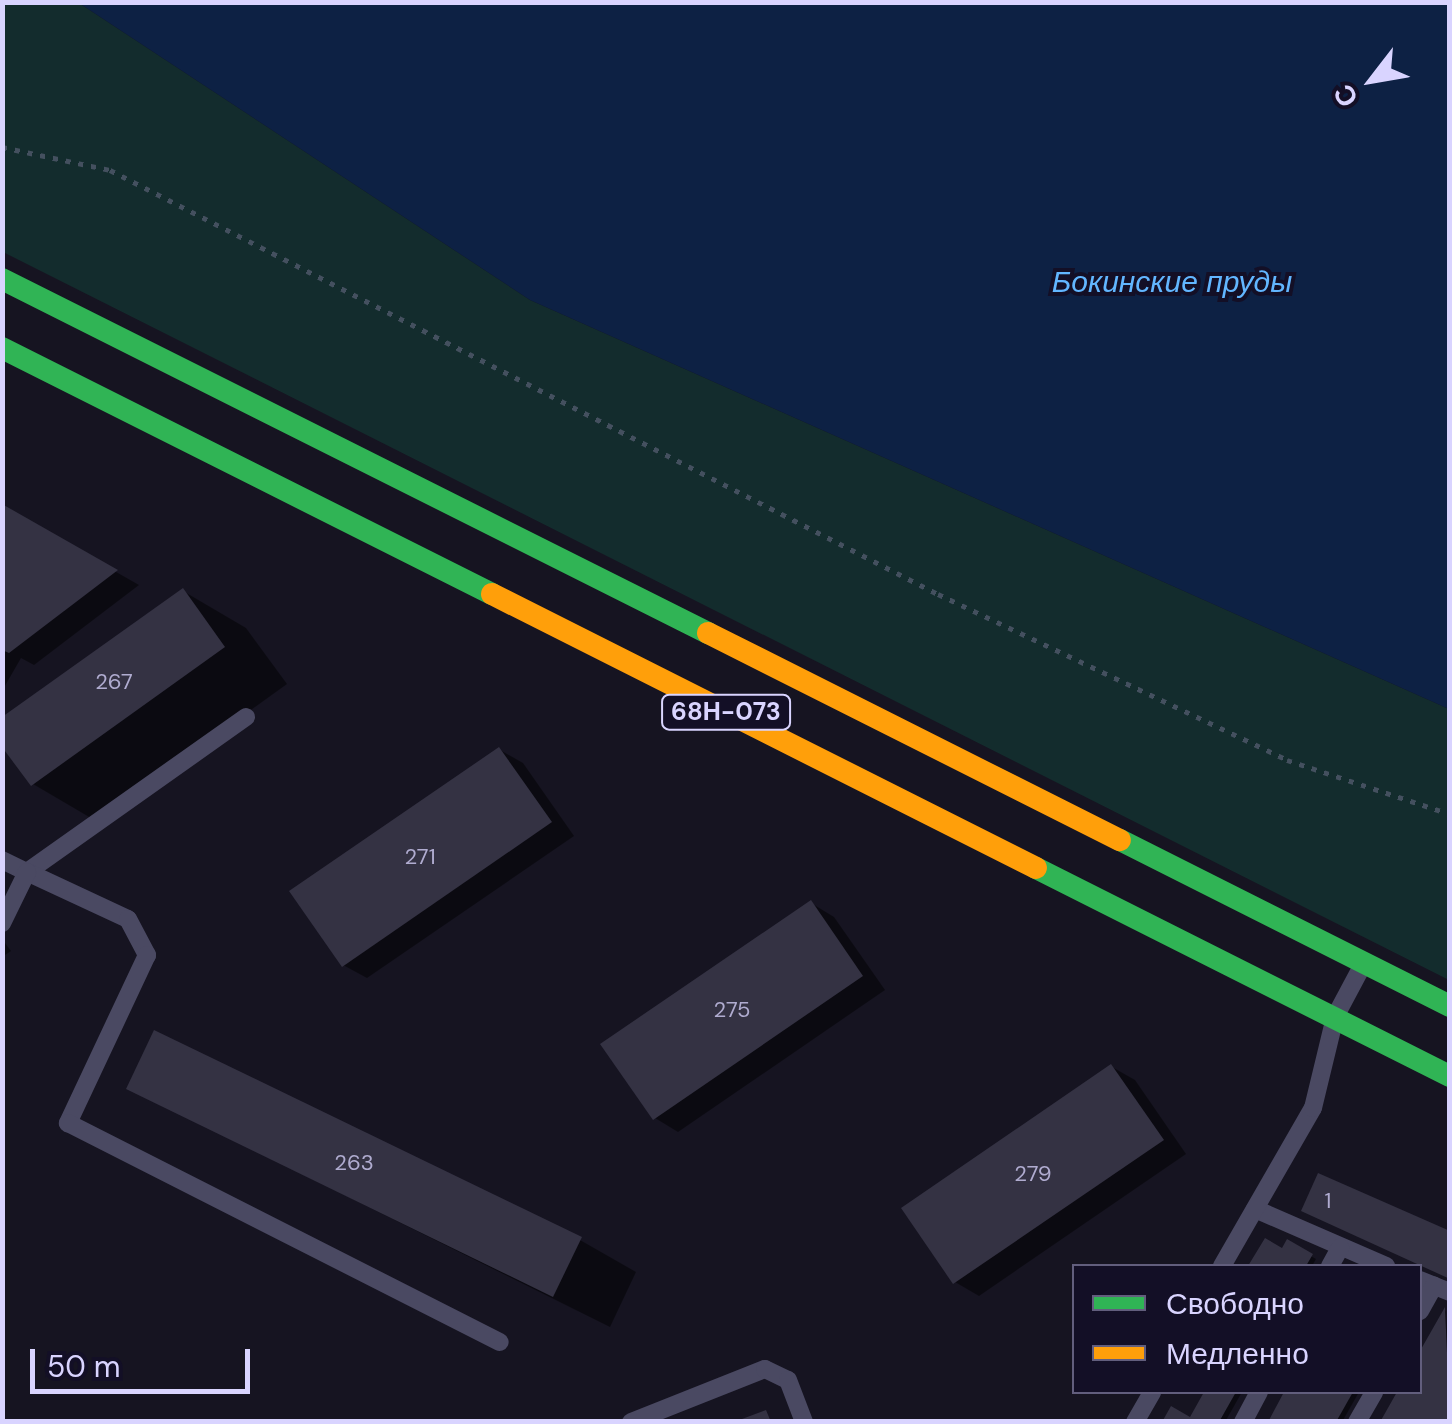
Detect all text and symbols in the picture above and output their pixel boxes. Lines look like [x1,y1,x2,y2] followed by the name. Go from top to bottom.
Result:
[1322,30,1422,130] north arrow
[1325,78,1367,114] text: С
[1052,264,1292,300] water label: Бокинские пруды
[95,669,133,695] house number: 267
[661,692,791,732] road number: 68Н-073
[405,844,435,870] house number: 271
[714,997,750,1023] house number: 275
[334,1150,374,1176] house number: 263
[1014,1161,1052,1187] house number: 279
[1325,1188,1331,1214] house number: 1
[1072,1264,1422,1394] legend
[1166,1284,1304,1323] text: Свободно
[35,1329,255,1391] scale bar
[1166,1334,1309,1373] text: Медленно
[47,1347,121,1386] text: 50 m

